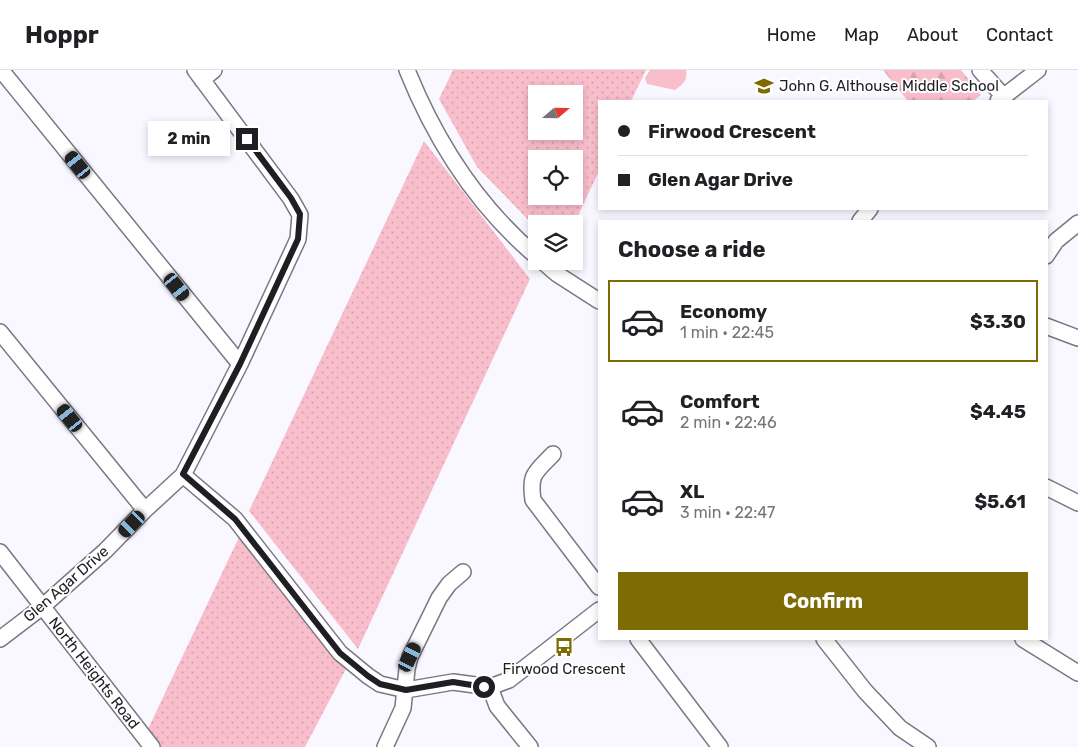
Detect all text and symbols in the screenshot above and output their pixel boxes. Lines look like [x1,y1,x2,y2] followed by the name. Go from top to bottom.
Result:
[25,21,99,49] text: Hoppr
[767,24,816,46] text: Home
[844,24,879,46] text: Map
[907,24,958,46] text: About
[986,24,1053,46] text: Contact
[753,75,775,97] school or university icon: John G. Althouse Middle School
[779,77,999,95] place label: John G. Althouse Middle School
[528,85,582,140] north arrow
[528,85,583,270] map controls
[648,120,816,143] text: Firwood Crescent
[147,122,230,156] callout: 2 min
[236,128,258,150] route end
[167,129,211,148] text: 2 min
[62,149,93,181] car
[528,150,583,205] button: locate
[648,168,793,191] text: Glen Agar Drive
[528,215,583,270] button: layers
[618,236,765,263] text: Choose a ride
[161,271,192,303] car
[620,299,665,344] icon: car
[680,300,767,323] text: Economy
[970,310,1026,333] text: $3.30
[680,323,774,342] text: 1 min · 22:45
[620,389,665,434] icon: car
[680,390,760,413] text: Comfort
[970,400,1026,423] text: $4.45
[54,402,85,434] car
[680,413,777,432] text: 2 min · 22:46
[620,479,665,524] icon: car
[680,480,704,503] text: XL
[974,490,1026,513] text: $5.61
[680,503,775,522] text: 3 min · 22:47
[116,508,147,540] car
[20,542,112,626] street label: Glen Agar Drive
[618,572,1028,630] button: Confirm
[45,614,143,732] street label: North Heights Road
[553,636,575,658] bus stop icon: Firwood Crescent
[396,640,423,674] car
[503,660,626,678] place label: Firwood Crescent
[473,676,495,698] route start

